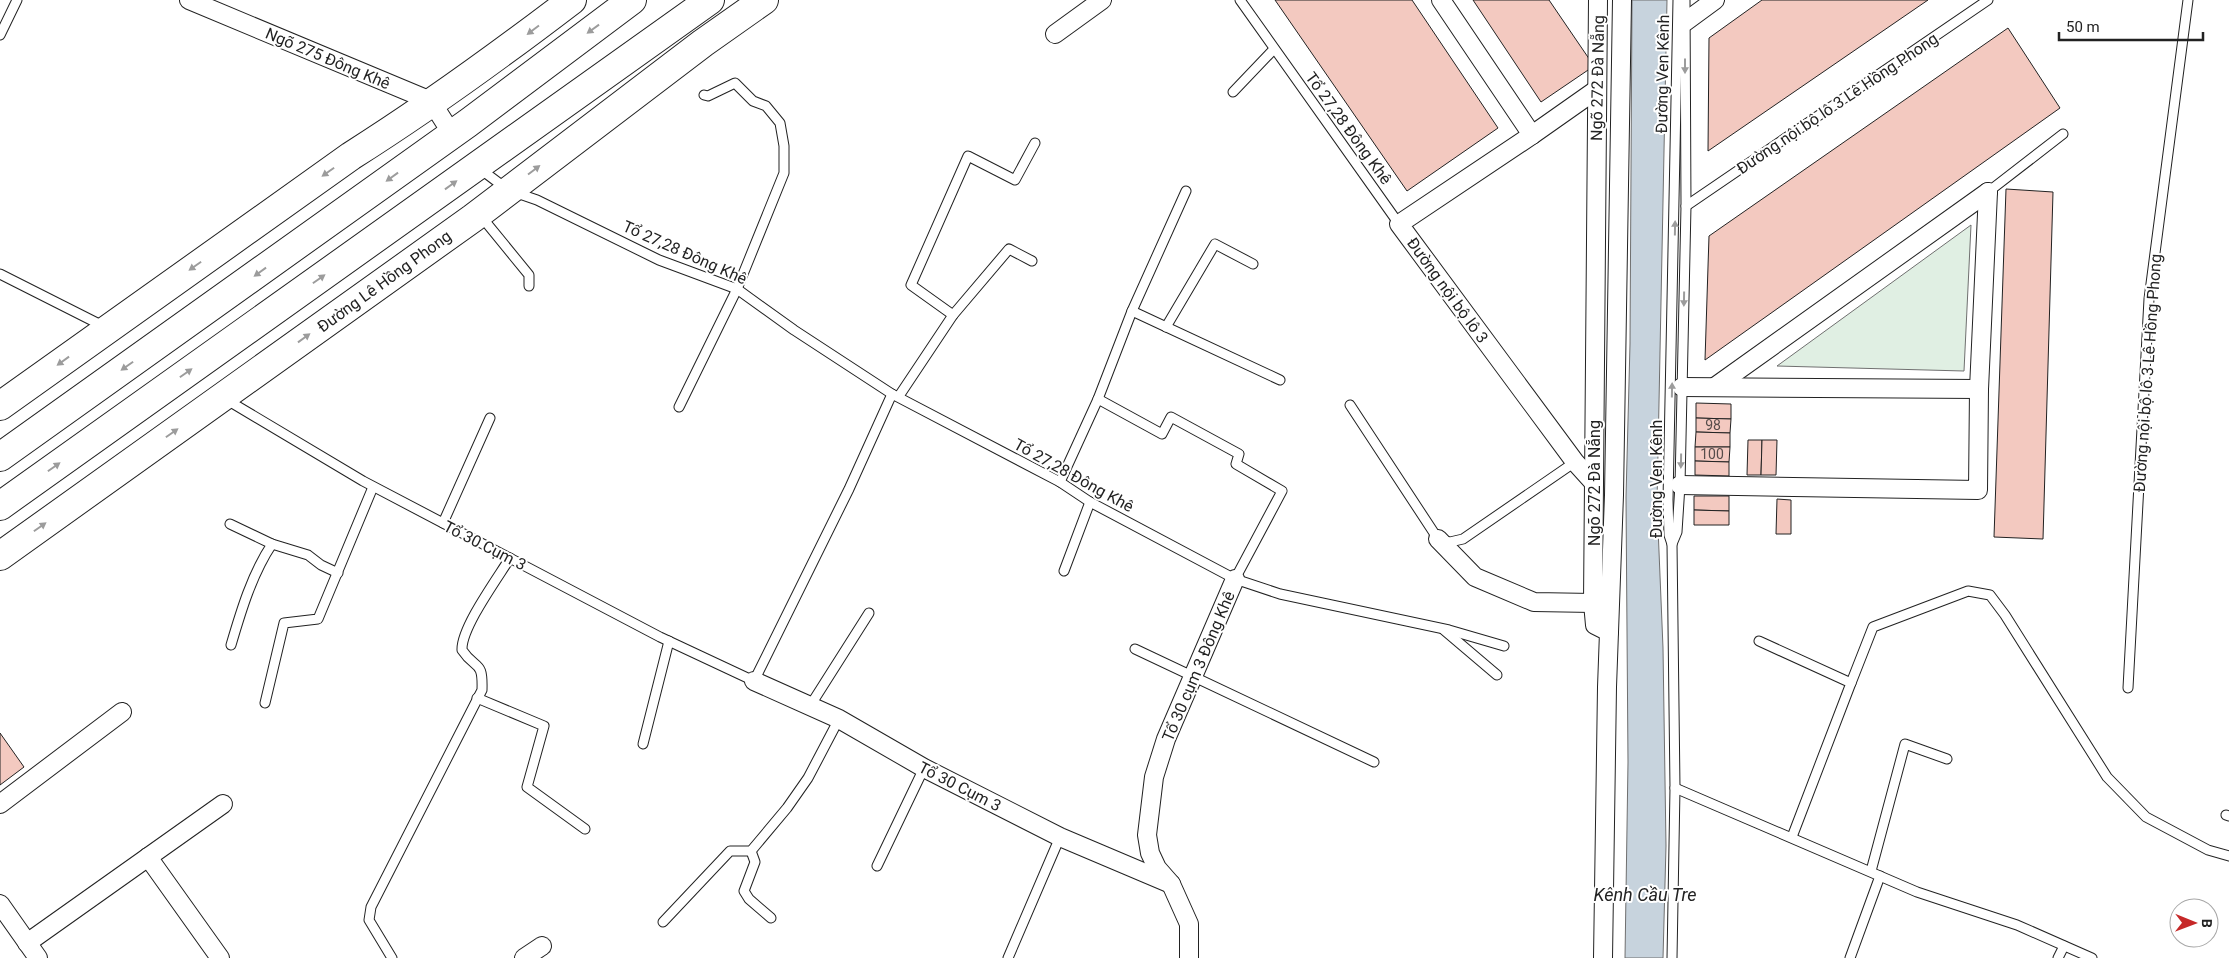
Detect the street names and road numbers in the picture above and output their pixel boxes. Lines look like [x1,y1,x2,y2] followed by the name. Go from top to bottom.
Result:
[1587,15,1608,141] street label: Ngõ 272 Đà Nẵng
[1652,15,1673,134] street label: Đường Ven Kênh
[263,24,393,93] street label: Ngõ 275 Đông Khê
[1733,29,1942,178] street label: Đường nội bộ lô 3 Lê Hồng Phong
[1302,69,1396,188] street label: Tổ 27,28 Đông Khê
[620,217,750,288] street label: Tổ 27,28 Đông Khê
[314,226,455,336] street label: Đường Lê Hồng Phong
[1403,234,1492,347] street label: Đường nội bộ lô 3
[2130,253,2165,493] street label: Đường nội bộ lô 3 Lê Hồng Phong
[1585,420,1604,546] street label: Ngõ 272 Đà Nẵng
[1647,420,1666,538] street label: Đường Ven Kênh
[1011,435,1137,516] street label: Tổ 27,28 Đông Khê
[440,517,529,574] street label: Tổ 30 Cụm 3
[1158,588,1239,744] street label: Tổ 30 cụm 3 Đông Khê
[915,758,1004,815] street label: Tổ 30 Cụm 3

